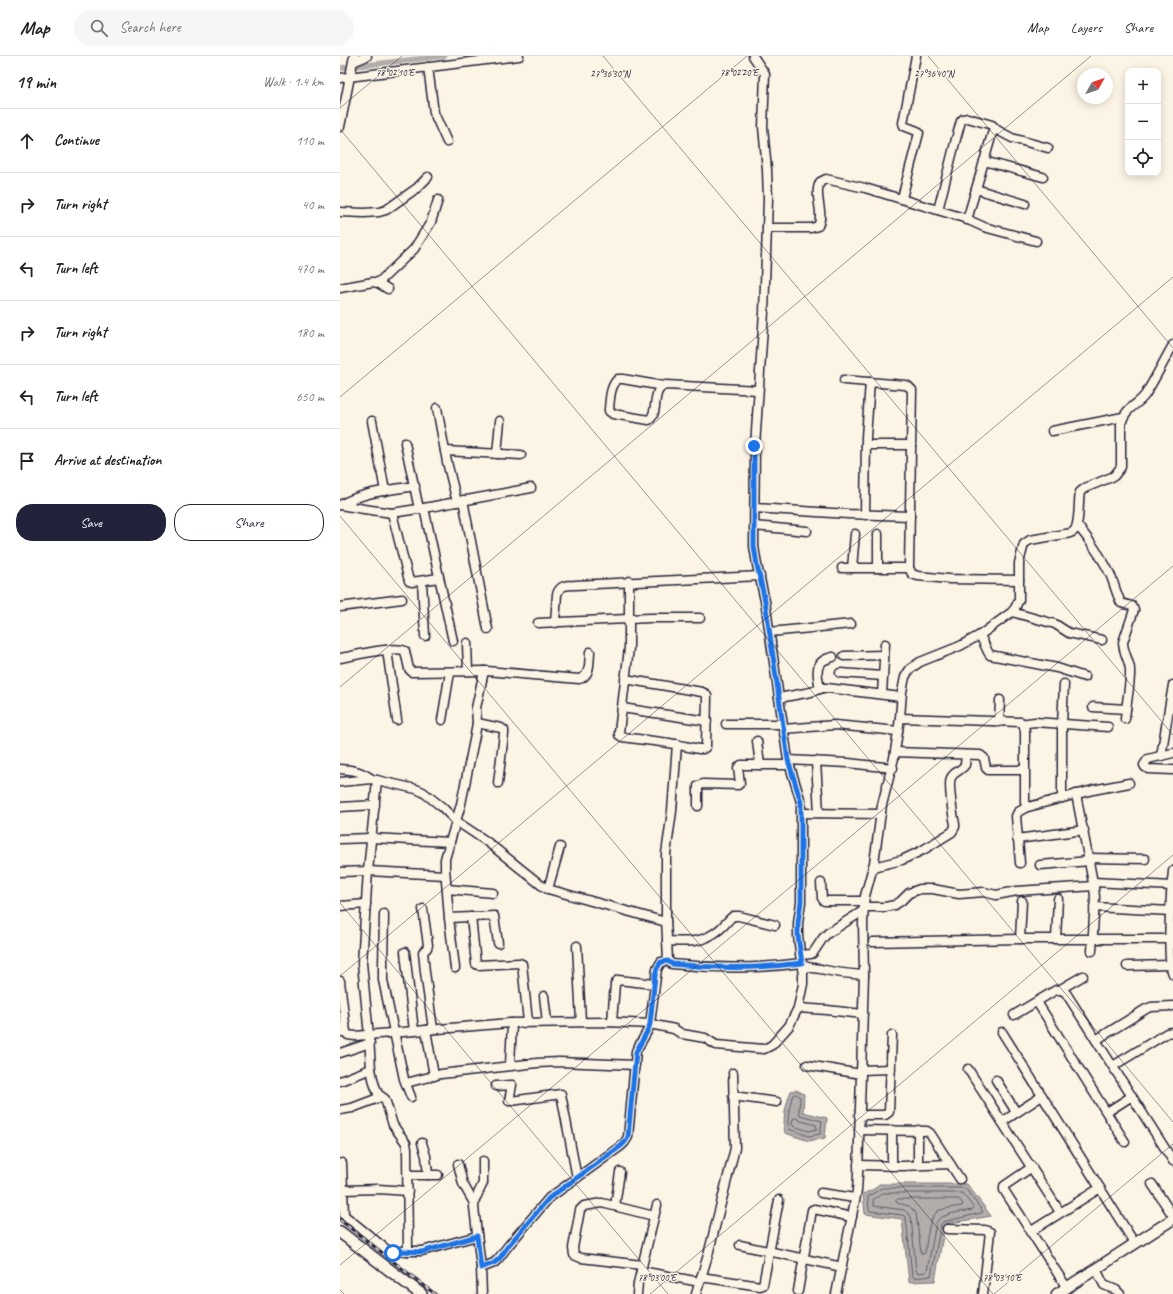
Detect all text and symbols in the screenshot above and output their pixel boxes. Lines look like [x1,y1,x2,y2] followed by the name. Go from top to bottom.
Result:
[74,10,354,46] search box
[20,16,50,40] text: Map
[88,17,110,39] icon: search
[120,18,181,37] text: Search here
[1027,19,1049,36] text: Map
[1071,19,1102,36] text: Layers
[1124,19,1153,36] text: Share
[376,66,416,79] text: 78°02'10"E
[720,66,760,79] text: 78°02'20"E
[590,67,632,80] text: 27°36'30"N
[914,67,956,80] text: 27°36'40"N
[1077,68,1113,104] north arrow
[1125,68,1161,176] map controls
[1125,68,1161,104] button: +
[16,72,56,93] text: 19 min
[263,74,324,90] text: Walk · 1.4 km
[1125,104,1161,140] button: −
[16,130,38,152] icon: ahead
[54,131,99,150] text: Continue
[296,133,324,149] text: 110 m
[1125,140,1161,176] button: locate
[16,194,38,216] icon: right
[54,195,107,214] text: Turn right
[302,197,324,213] text: 40 m
[16,258,38,280] icon: left
[54,259,97,278] text: Turn left
[296,261,324,277] text: 470 m
[16,322,38,344] icon: right
[54,323,107,342] text: Turn right
[296,325,324,341] text: 180 m
[16,386,38,408] icon: left
[54,387,97,406] text: Turn left
[296,389,324,405] text: 650 m
[745,437,763,455] route end
[16,450,38,472] icon: arrive
[54,451,161,470] text: Arrive at destination
[16,504,166,541] button: Save
[174,504,324,541] button: Share
[384,1244,402,1262] route start
[638,1271,678,1284] text: 78°03'00"E
[983,1271,1023,1284] text: 78°03'10"E

